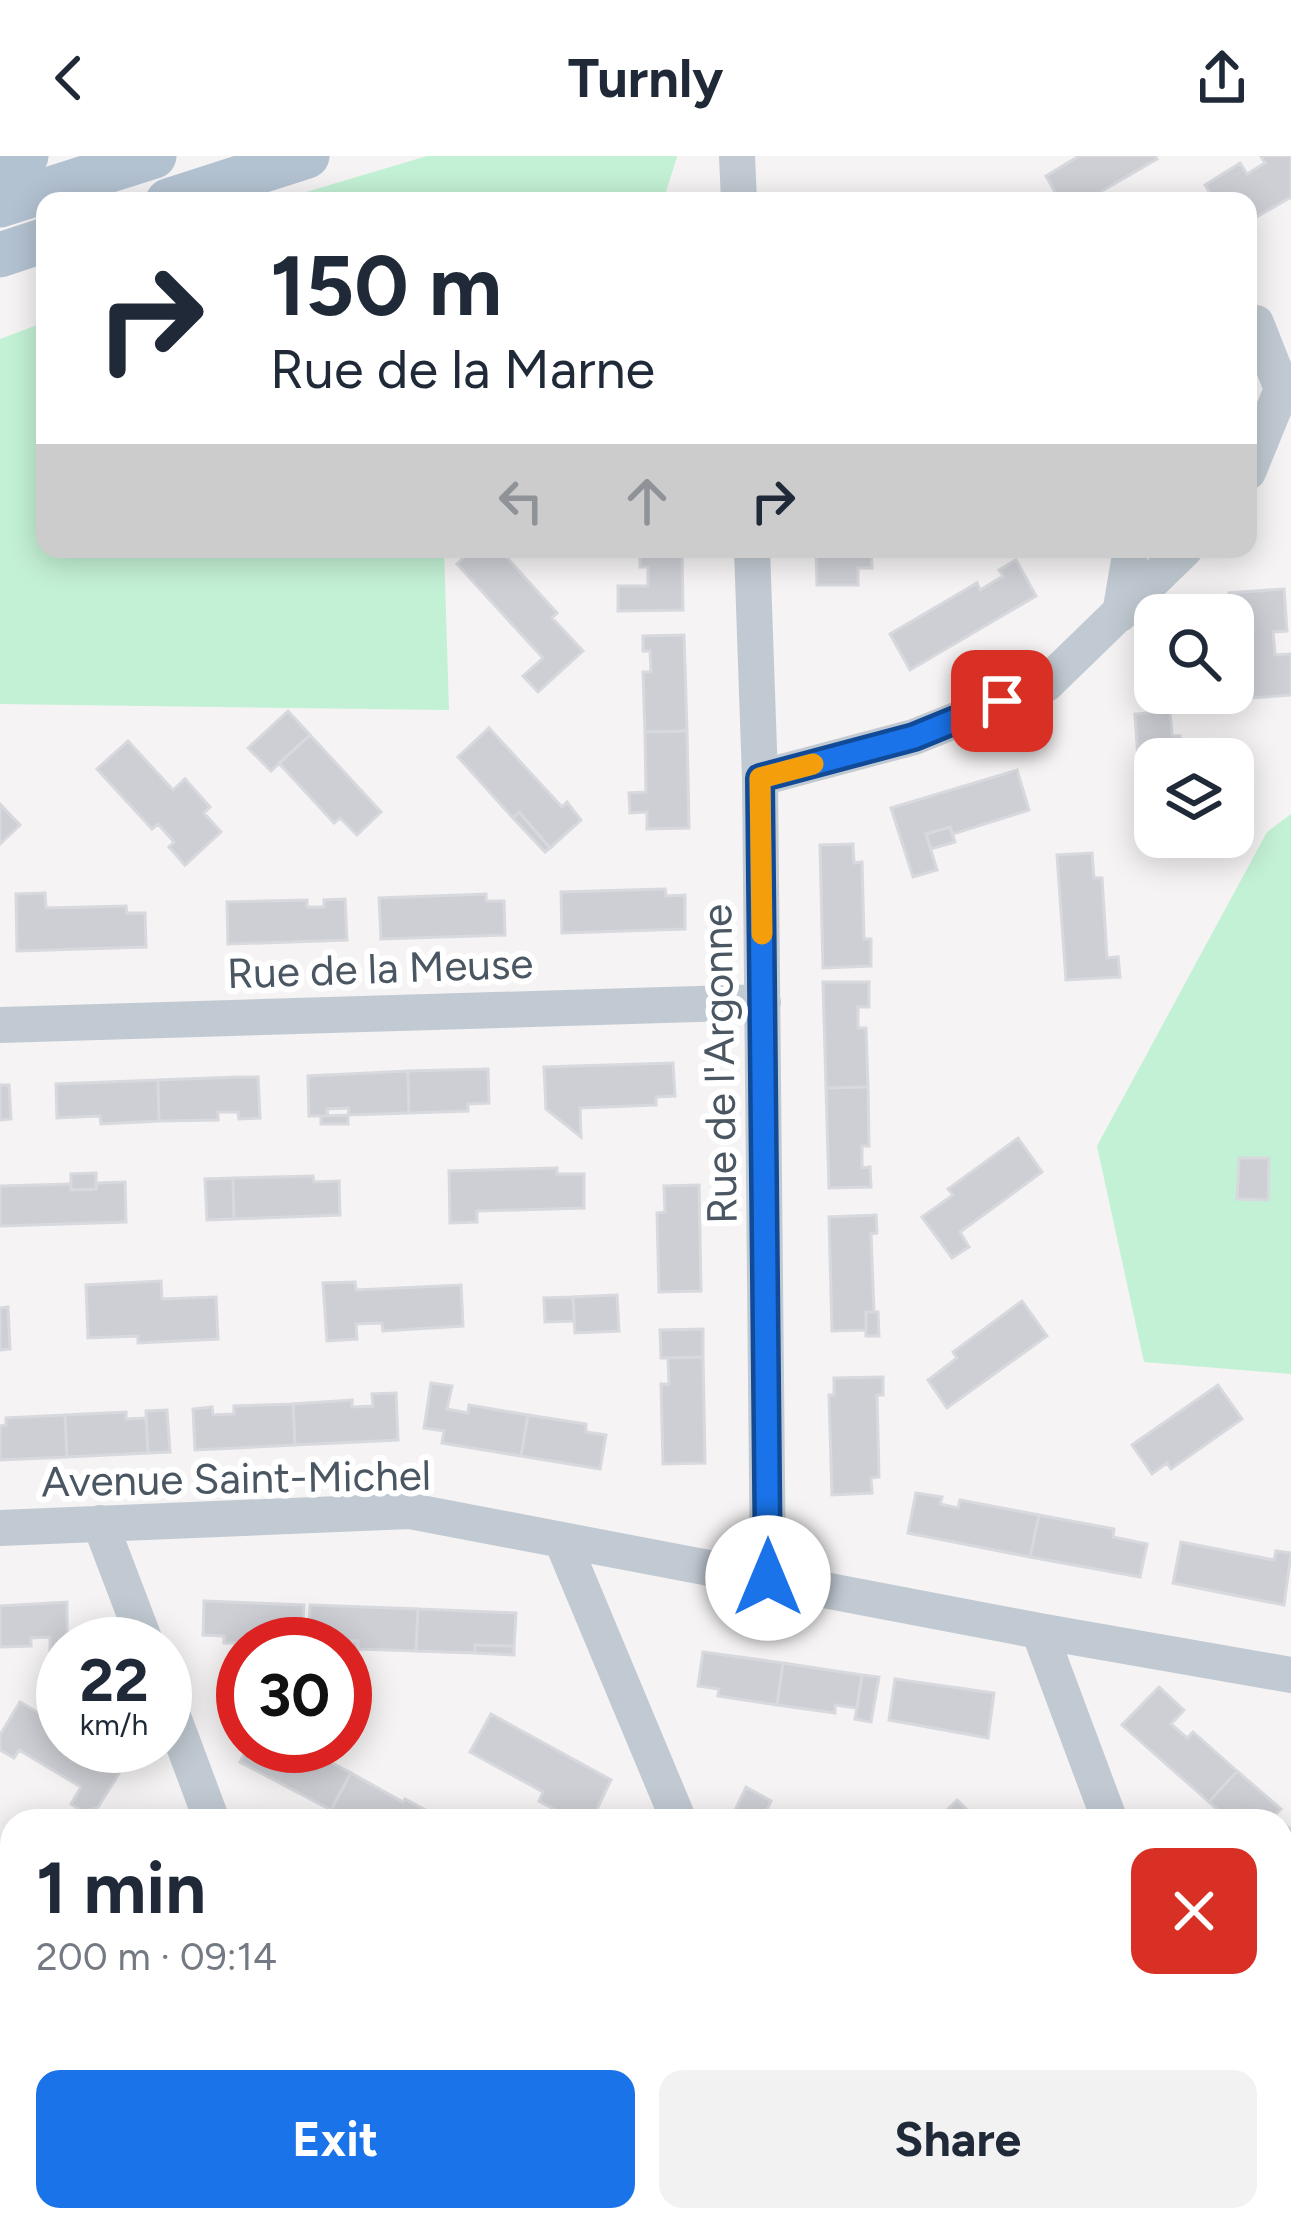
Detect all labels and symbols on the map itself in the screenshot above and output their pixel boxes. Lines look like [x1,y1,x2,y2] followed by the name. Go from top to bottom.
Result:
[951,650,1053,752] pin
[691,904,748,1224] street label: Rue de l'Argonne
[226,938,534,999] street label: Rue de la Meuse
[41,1450,431,1507] street label: Avenue Saint-Michel
[705,1515,831,1641] position arrow
[216,1617,372,1773] speed limit sign: 30

